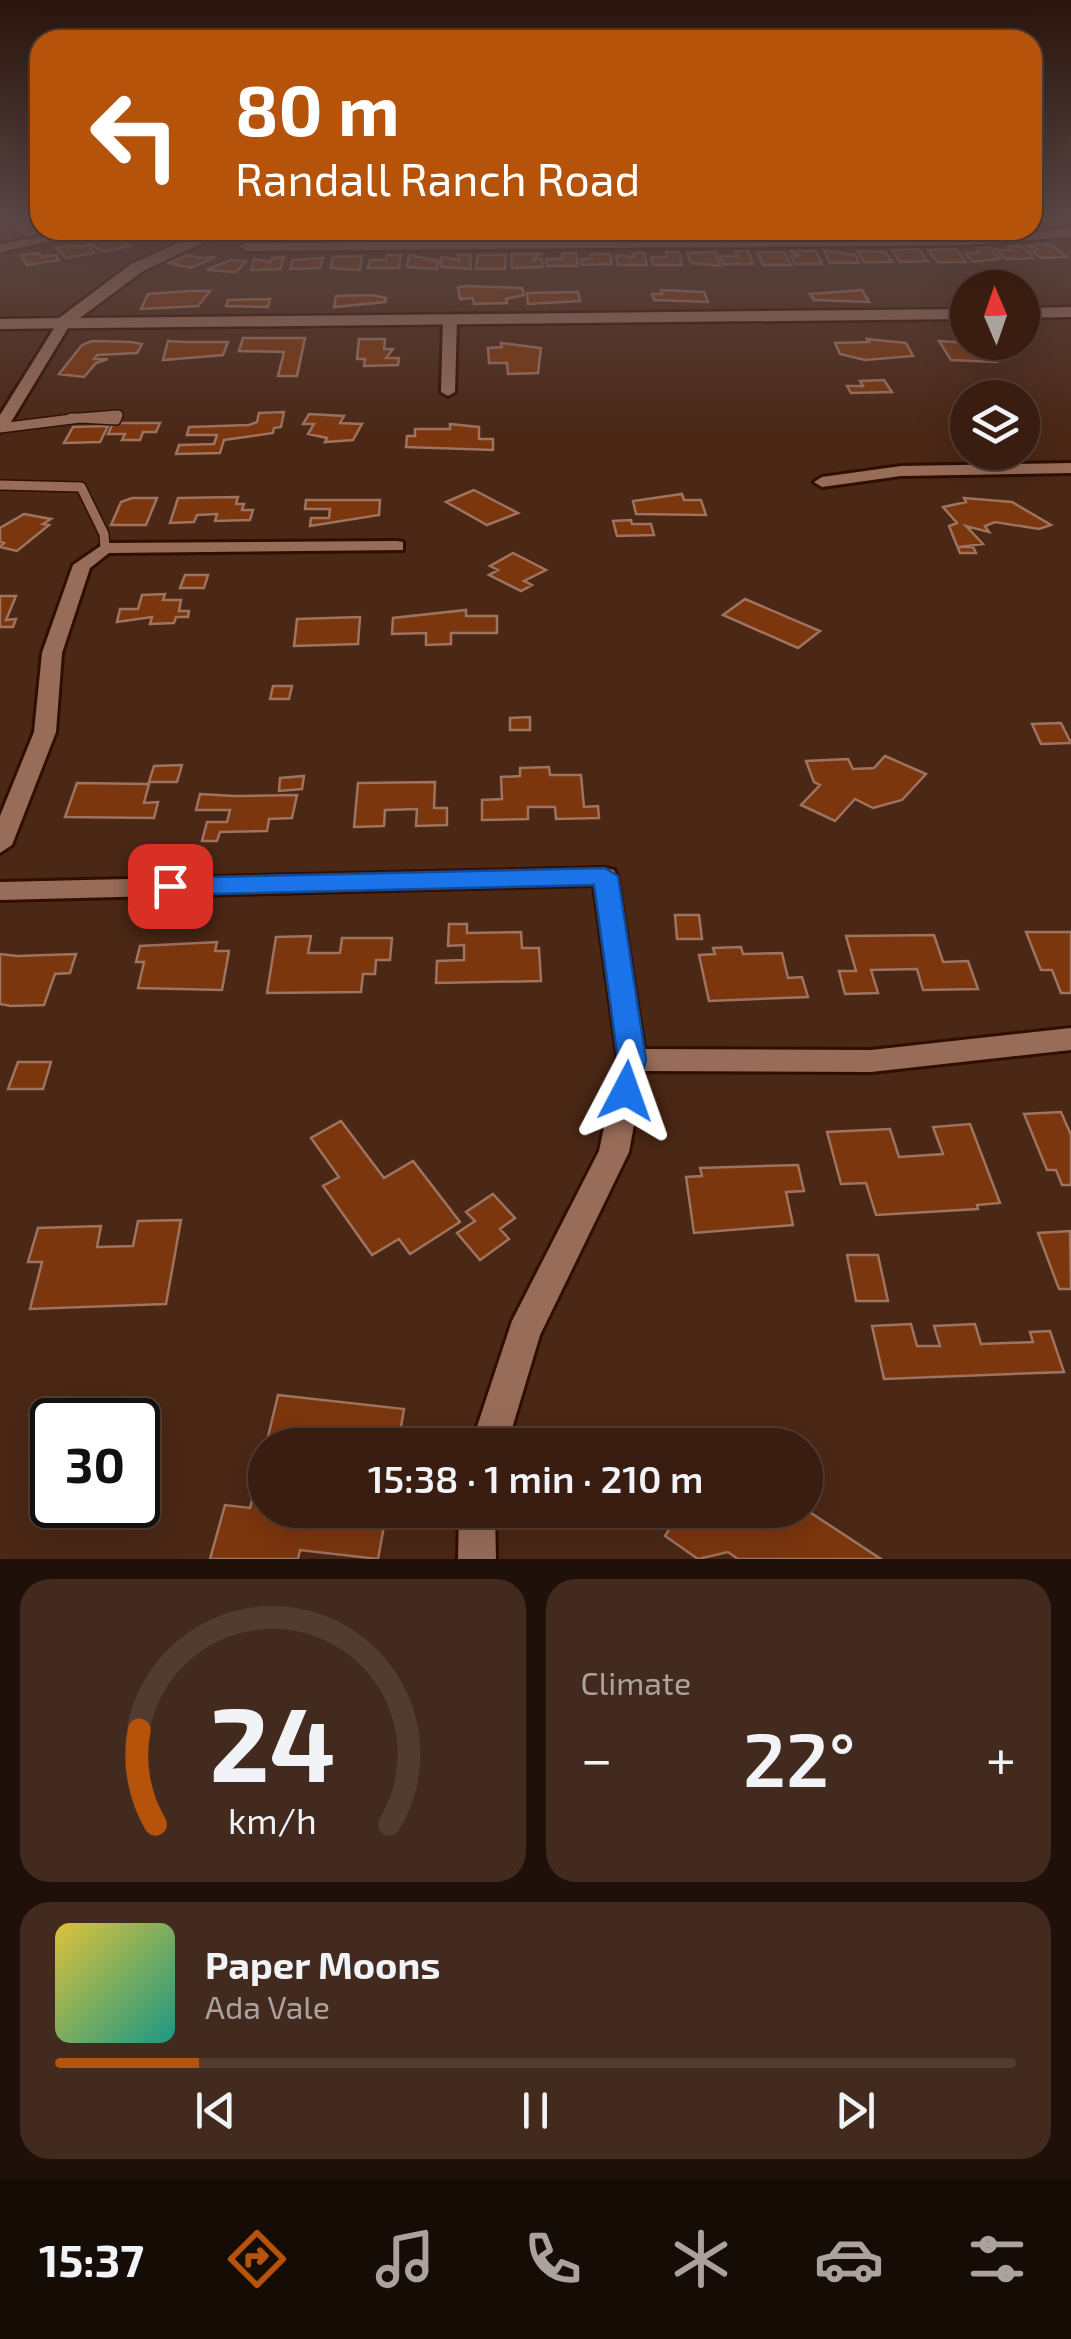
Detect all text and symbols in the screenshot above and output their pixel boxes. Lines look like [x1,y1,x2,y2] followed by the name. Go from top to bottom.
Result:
[235,66,400,150] text: 80 m
[70,70,200,200] icon: left
[235,151,640,205] text: Randall Ranch Road
[950,270,1040,360] north arrow
[950,270,1040,470] map controls
[950,380,1040,470] button: layers
[128,844,213,929] pin
[143,859,198,914] icon: arrive
[574,1039,678,1143] position arrow
[30,1398,160,1528] speed limit sign: 30
[368,1455,703,1501] text: 15:38 · 1 min · 210 m
[581,1663,691,1701] text: Climate
[209,1678,336,1803] text: 24
[743,1712,855,1802] text: 22°
[581,1724,613,1790] text: −
[986,1724,1016,1790] text: +
[228,1798,317,1841] text: km/h
[205,1941,441,1987] text: Paper Moons
[205,1987,330,2025] text: Ada Vale
[188,2083,243,2138] icon: previous
[508,2083,563,2138] icon: pause
[828,2083,883,2138] icon: next
[222,2224,292,2294] icon: directions
[370,2224,440,2294] icon: music
[518,2224,588,2294] icon: phone
[666,2224,736,2294] icon: climate
[814,2224,884,2294] icon: car
[962,2224,1032,2294] icon: filters
[39,2232,144,2286] text: 15:37

